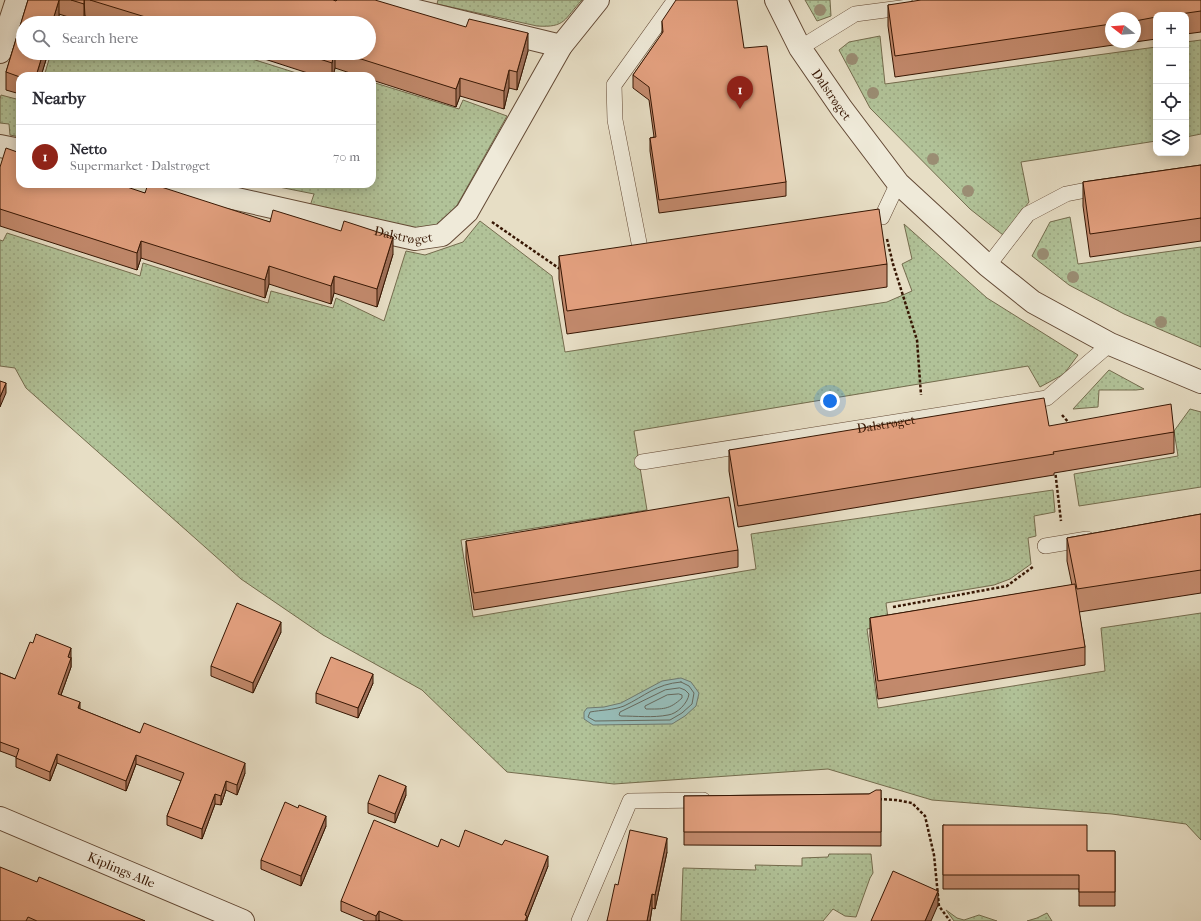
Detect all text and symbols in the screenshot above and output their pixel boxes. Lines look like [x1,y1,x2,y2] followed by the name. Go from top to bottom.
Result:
[1105,12,1141,48] north arrow
[1153,12,1189,156] map controls
[1153,12,1189,48] button: +
[16,16,376,60] search box
[30,27,52,49] icon: search
[62,29,138,47] text: Search here
[1153,48,1189,84] button: −
[809,66,855,123] street label: Dalstrøget
[727,76,753,109] pin: 1
[1153,84,1189,120] button: locate
[32,88,86,108] text: Nearby
[1153,120,1189,156] button: layers
[70,140,107,158] text: Netto
[43,149,47,164] text: 1
[333,149,360,164] text: 70 m
[70,158,210,173] text: Supermarket · Dalstrøget
[373,223,434,247] street label: Dalstrøget
[820,391,840,411] your location
[856,411,917,435] street label: Dalstrøget
[86,849,158,891] street label: Kiplings Alle

